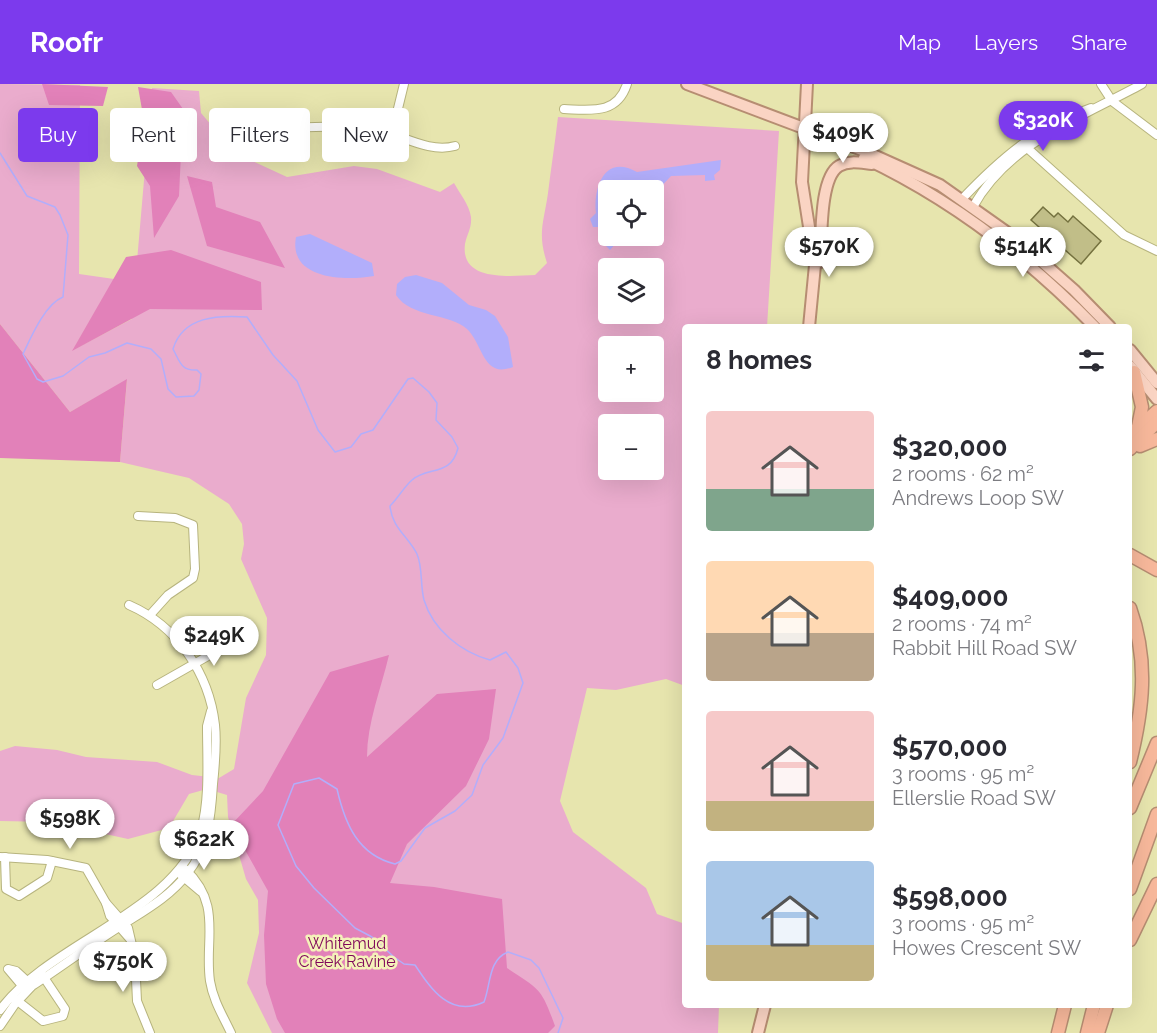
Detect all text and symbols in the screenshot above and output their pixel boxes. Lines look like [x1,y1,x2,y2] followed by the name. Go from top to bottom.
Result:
[30,26,103,59] text: Roofr
[898,30,941,55] text: Map
[974,30,1038,55] text: Layers
[1071,30,1127,55] text: Share
[1001,101,1085,152] pin: $320K
[18,108,98,162] chip: Buy
[110,108,197,162] chip: Rent
[209,108,310,162] chip: Filters
[322,108,409,162] chip: New
[1013,108,1073,132] text: $320K
[801,113,885,164] pin: $409K
[812,120,874,144] text: $409K
[598,180,664,480] map controls
[598,180,664,246] button: locate
[787,227,871,278] pin: $570K
[981,227,1065,278] pin: $514K
[799,234,859,258] text: $570K
[994,234,1052,258] text: $514K
[598,258,664,324] button: layers
[598,336,664,402] button: +
[1075,344,1108,377] icon: filters
[706,345,812,375] text: 8 homes
[598,414,664,480] button: −
[892,432,1007,462] text: $320,000
[754,435,826,507] icon: home
[892,462,1034,486] text: 2 rooms · 62 m²
[892,486,1064,510] text: Andrews Loop SW
[892,582,1009,612] text: $409,000
[754,585,826,657] icon: home
[892,612,1032,636] text: 2 rooms · 74 m²
[172,616,256,667] pin: $249K
[184,623,244,647] text: $249K
[892,636,1077,660] text: Rabbit Hill Road SW
[892,732,1007,762] text: $570,000
[754,735,826,807] icon: home
[892,762,1034,786] text: 3 rooms · 95 m²
[892,786,1056,810] text: Ellerslie Road SW
[28,799,112,850] pin: $598K
[40,806,101,830] text: $598K
[162,820,246,871] pin: $622K
[174,827,234,851] text: $622K
[892,882,1008,912] text: $598,000
[754,885,826,957] icon: home
[892,912,1034,936] text: 3 rooms · 95 m²
[298,934,396,971] park label: Whitemud Creek Ravine
[892,936,1081,960] text: Howes Crescent SW
[81,942,165,993] pin: $750K
[93,949,153,973] text: $750K

